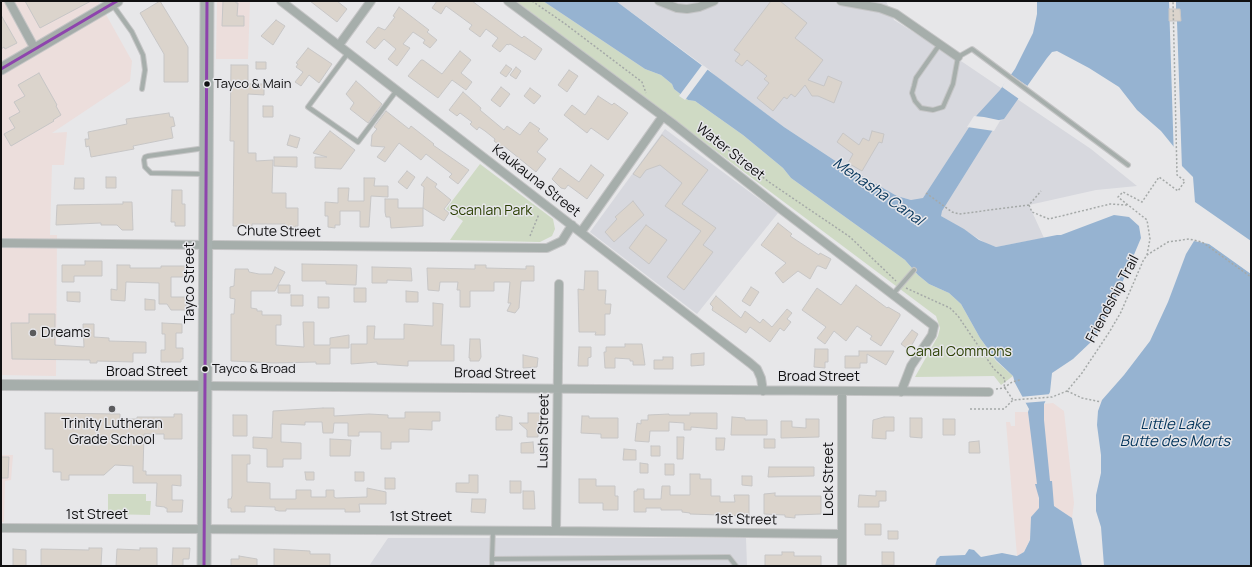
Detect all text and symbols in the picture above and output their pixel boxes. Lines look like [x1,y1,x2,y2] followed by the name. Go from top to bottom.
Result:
[214,76,292,92] place label: Tayco & Main
[202,79,212,89] marker: Tayco & Main
[692,120,768,184] street label: Water Street
[488,141,584,221] street label: Kaukauna Street
[829,154,927,230] water label: Menasha Canal
[450,203,532,219] park label: Scanlan Park
[237,223,321,241] street label: Chute Street
[182,242,198,324] street label: Tayco Street
[1083,252,1143,346] street label: Friendship Trail
[41,325,90,341] place label: Dreams
[28,328,38,338] marker: Dreams
[906,344,1012,360] park label: Canal Commons
[212,361,296,377] place label: Tayco & Broad
[106,364,188,380] street label: Broad Street
[200,364,210,374] marker: Tayco & Broad
[454,365,536,383] street label: Broad Street
[778,369,860,385] street label: Broad Street
[535,393,553,469] street label: Lush Street
[107,404,117,414] marker: Trinity Lutheran Grade School
[61,416,163,448] place label: Trinity Lutheran Grade School
[1120,416,1230,451] water label: Little Lake Butte des Morts
[821,442,837,516] street label: Lock Street
[66,507,128,523] street label: 1st Street
[390,509,452,525] street label: 1st Street
[715,511,777,529] street label: 1st Street

